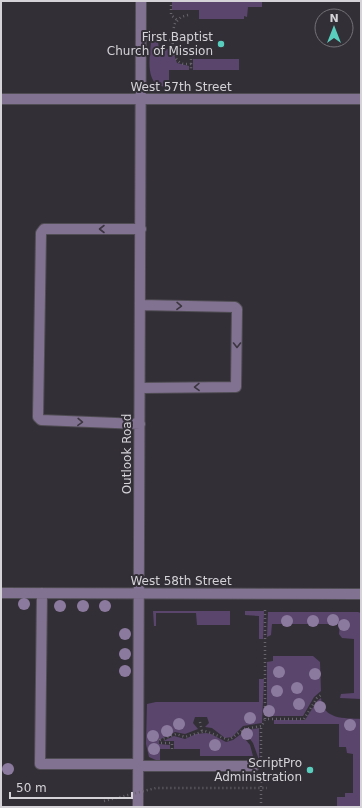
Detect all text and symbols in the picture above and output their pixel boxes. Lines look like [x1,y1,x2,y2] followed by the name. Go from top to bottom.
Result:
[314,8,354,48] north arrow
[329,12,339,25] text: N
[107,30,213,58] place label: First Baptist Church of Mission
[216,39,226,49] marker: First Baptist Church of Mission
[130,80,232,94] street label: West 57th Street
[99,225,105,233] one-way arrow
[176,302,182,310] one-way arrow
[233,342,241,348] one-way arrow
[194,383,200,391] one-way arrow
[120,414,134,494] street label: Outlook Road
[77,417,83,426] one-way arrow
[130,574,232,588] street label: West 58th Street
[214,756,302,784] place label: ScriptPro Administration
[305,765,315,775] marker: ScriptPro Administration
[10,774,132,800] scale bar
[16,781,47,795] text: 50 m

